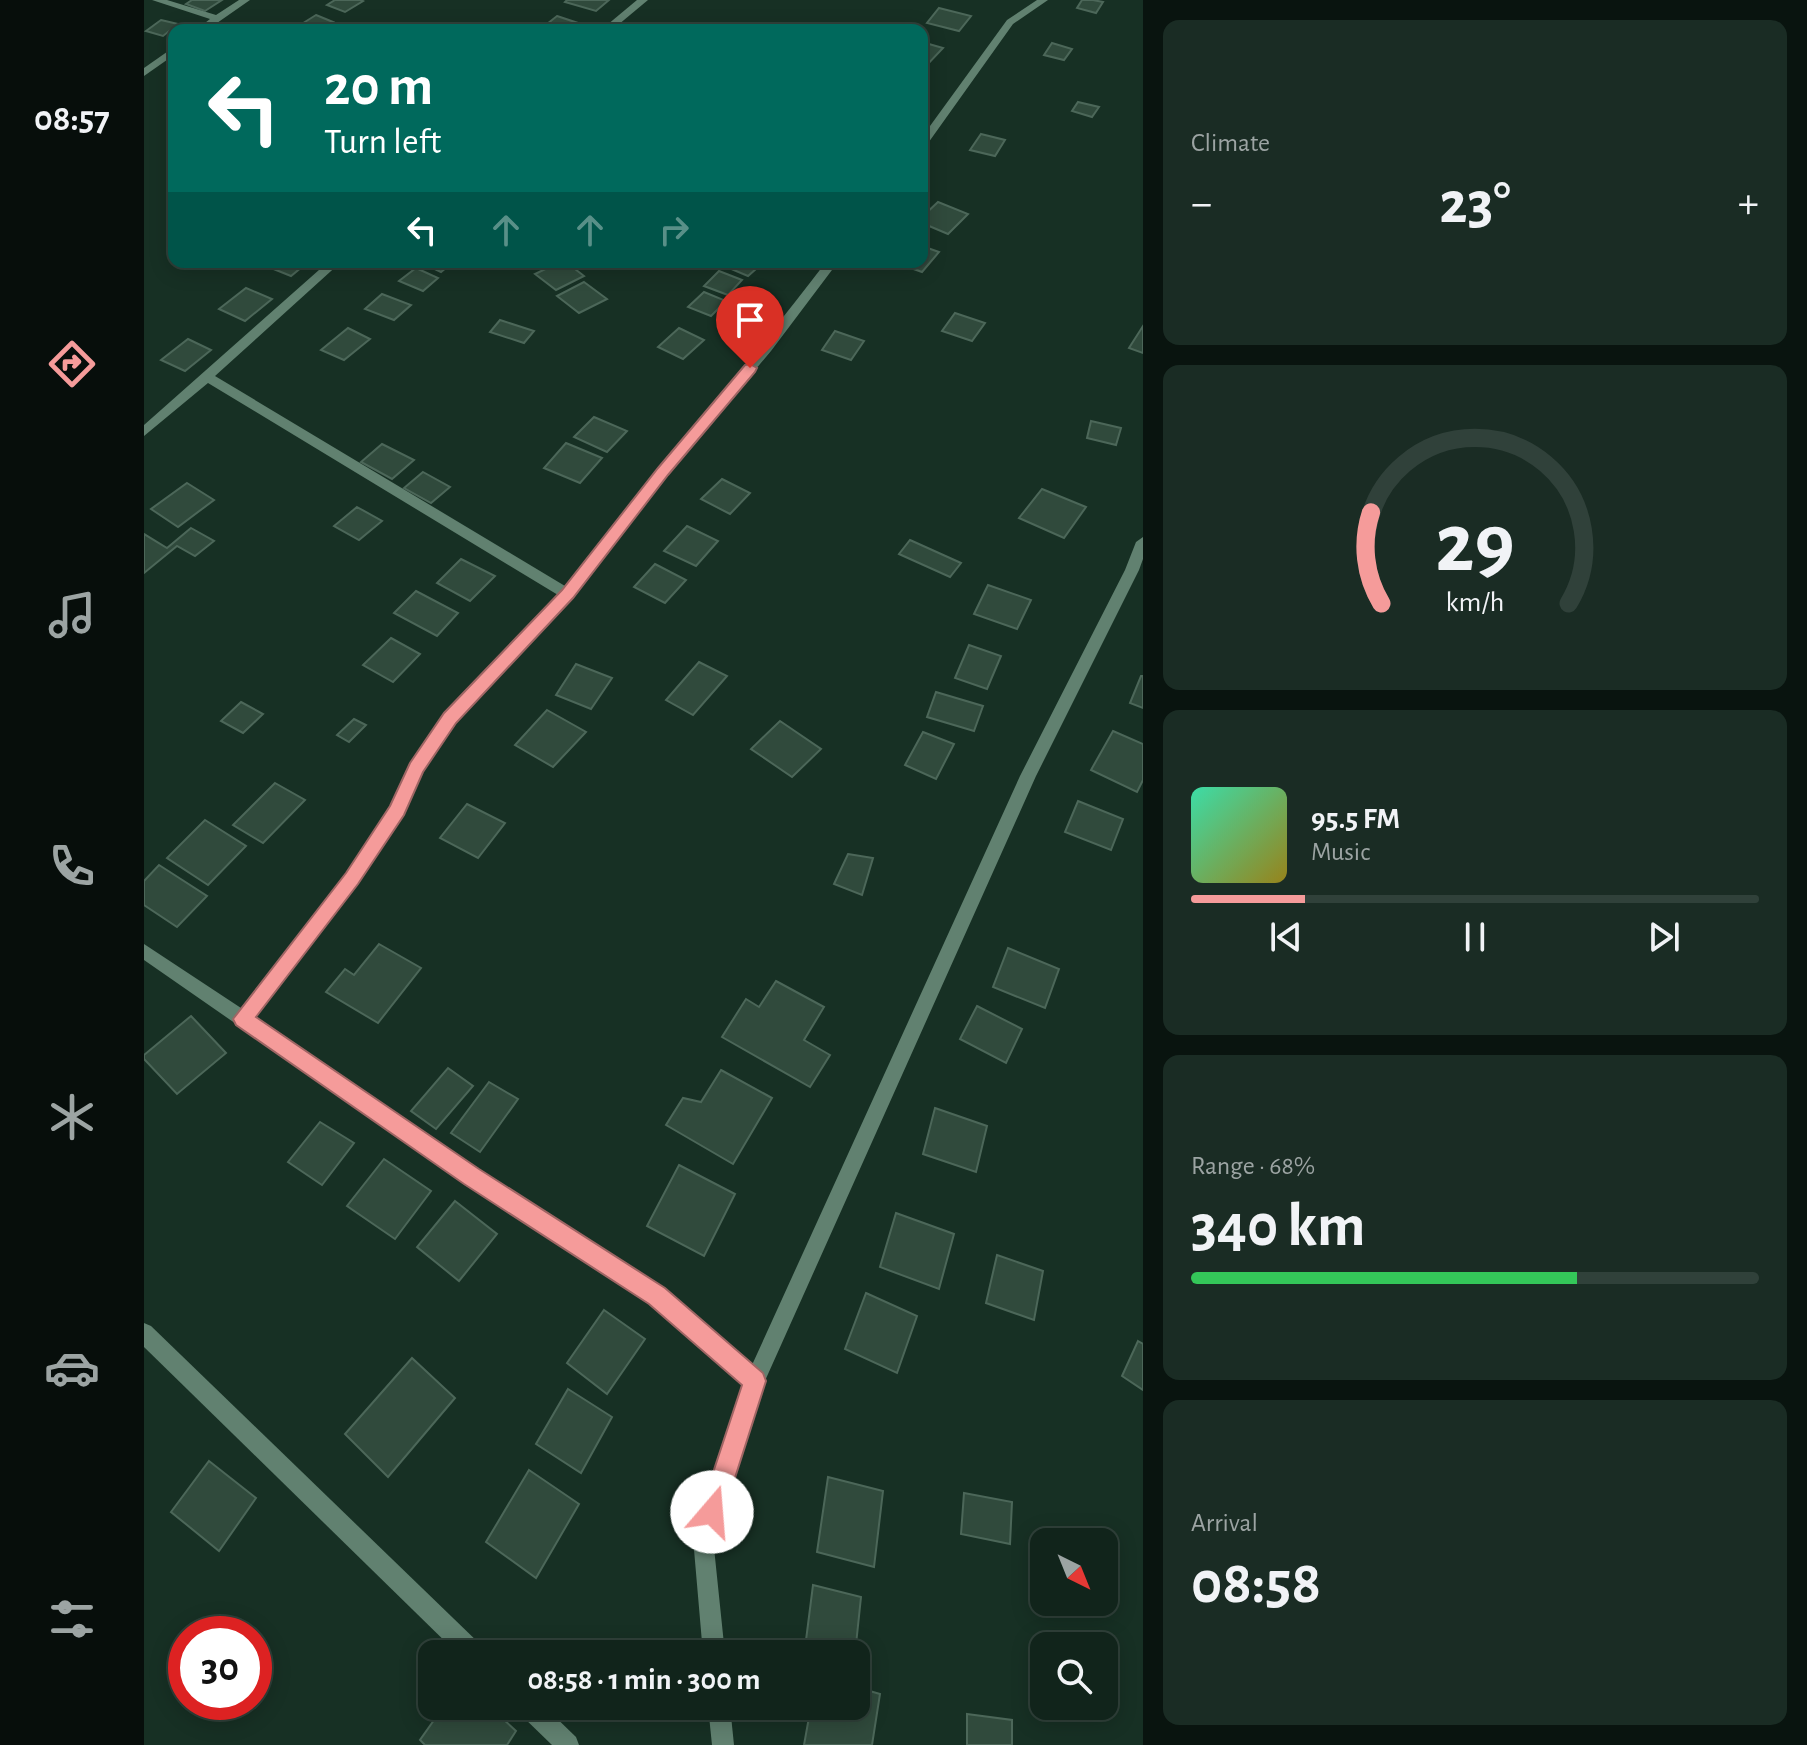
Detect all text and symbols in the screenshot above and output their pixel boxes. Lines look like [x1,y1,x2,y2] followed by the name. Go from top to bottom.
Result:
[192,56,296,160] icon: left
[324,59,433,115] text: 20 m
[34,101,110,137] text: 08:57
[324,124,441,160] text: Turn left
[1191,130,1270,156] text: Climate
[1439,174,1511,234] text: 23°
[1191,182,1212,226] text: −
[1738,182,1759,226] text: +
[400,208,444,252] icon: left
[484,208,528,252] icon: ahead
[568,208,612,252] icon: ahead
[652,208,696,252] icon: right
[716,286,784,368] pin
[728,298,772,342] icon: arrive
[44,336,100,392] icon: directions
[1435,502,1515,586] text: 29
[44,587,100,643] icon: music
[1446,588,1504,617] text: km/h
[1311,804,1400,834] text: 95.5 FM
[44,838,100,894] icon: phone
[1311,839,1370,865] text: Music
[1264,915,1308,959] icon: previous
[1453,915,1497,959] icon: pause
[1642,915,1686,959] icon: next
[44,1089,100,1145] icon: climate
[1191,1153,1315,1179] text: Range · 68%
[1191,1197,1365,1257] text: 340 km
[44,1340,100,1396] icon: car
[670,1470,754,1554] position arrow
[1191,1510,1258,1536] text: Arrival
[1030,1528,1118,1616] north arrow
[1030,1528,1118,1720] map controls
[1191,1554,1321,1614] text: 08:58
[44,1591,100,1647] icon: filters
[168,1616,272,1720] speed limit sign: 30
[1030,1632,1118,1720] button: search
[527,1665,761,1695] text: 08:58 · 1 min · 300 m

